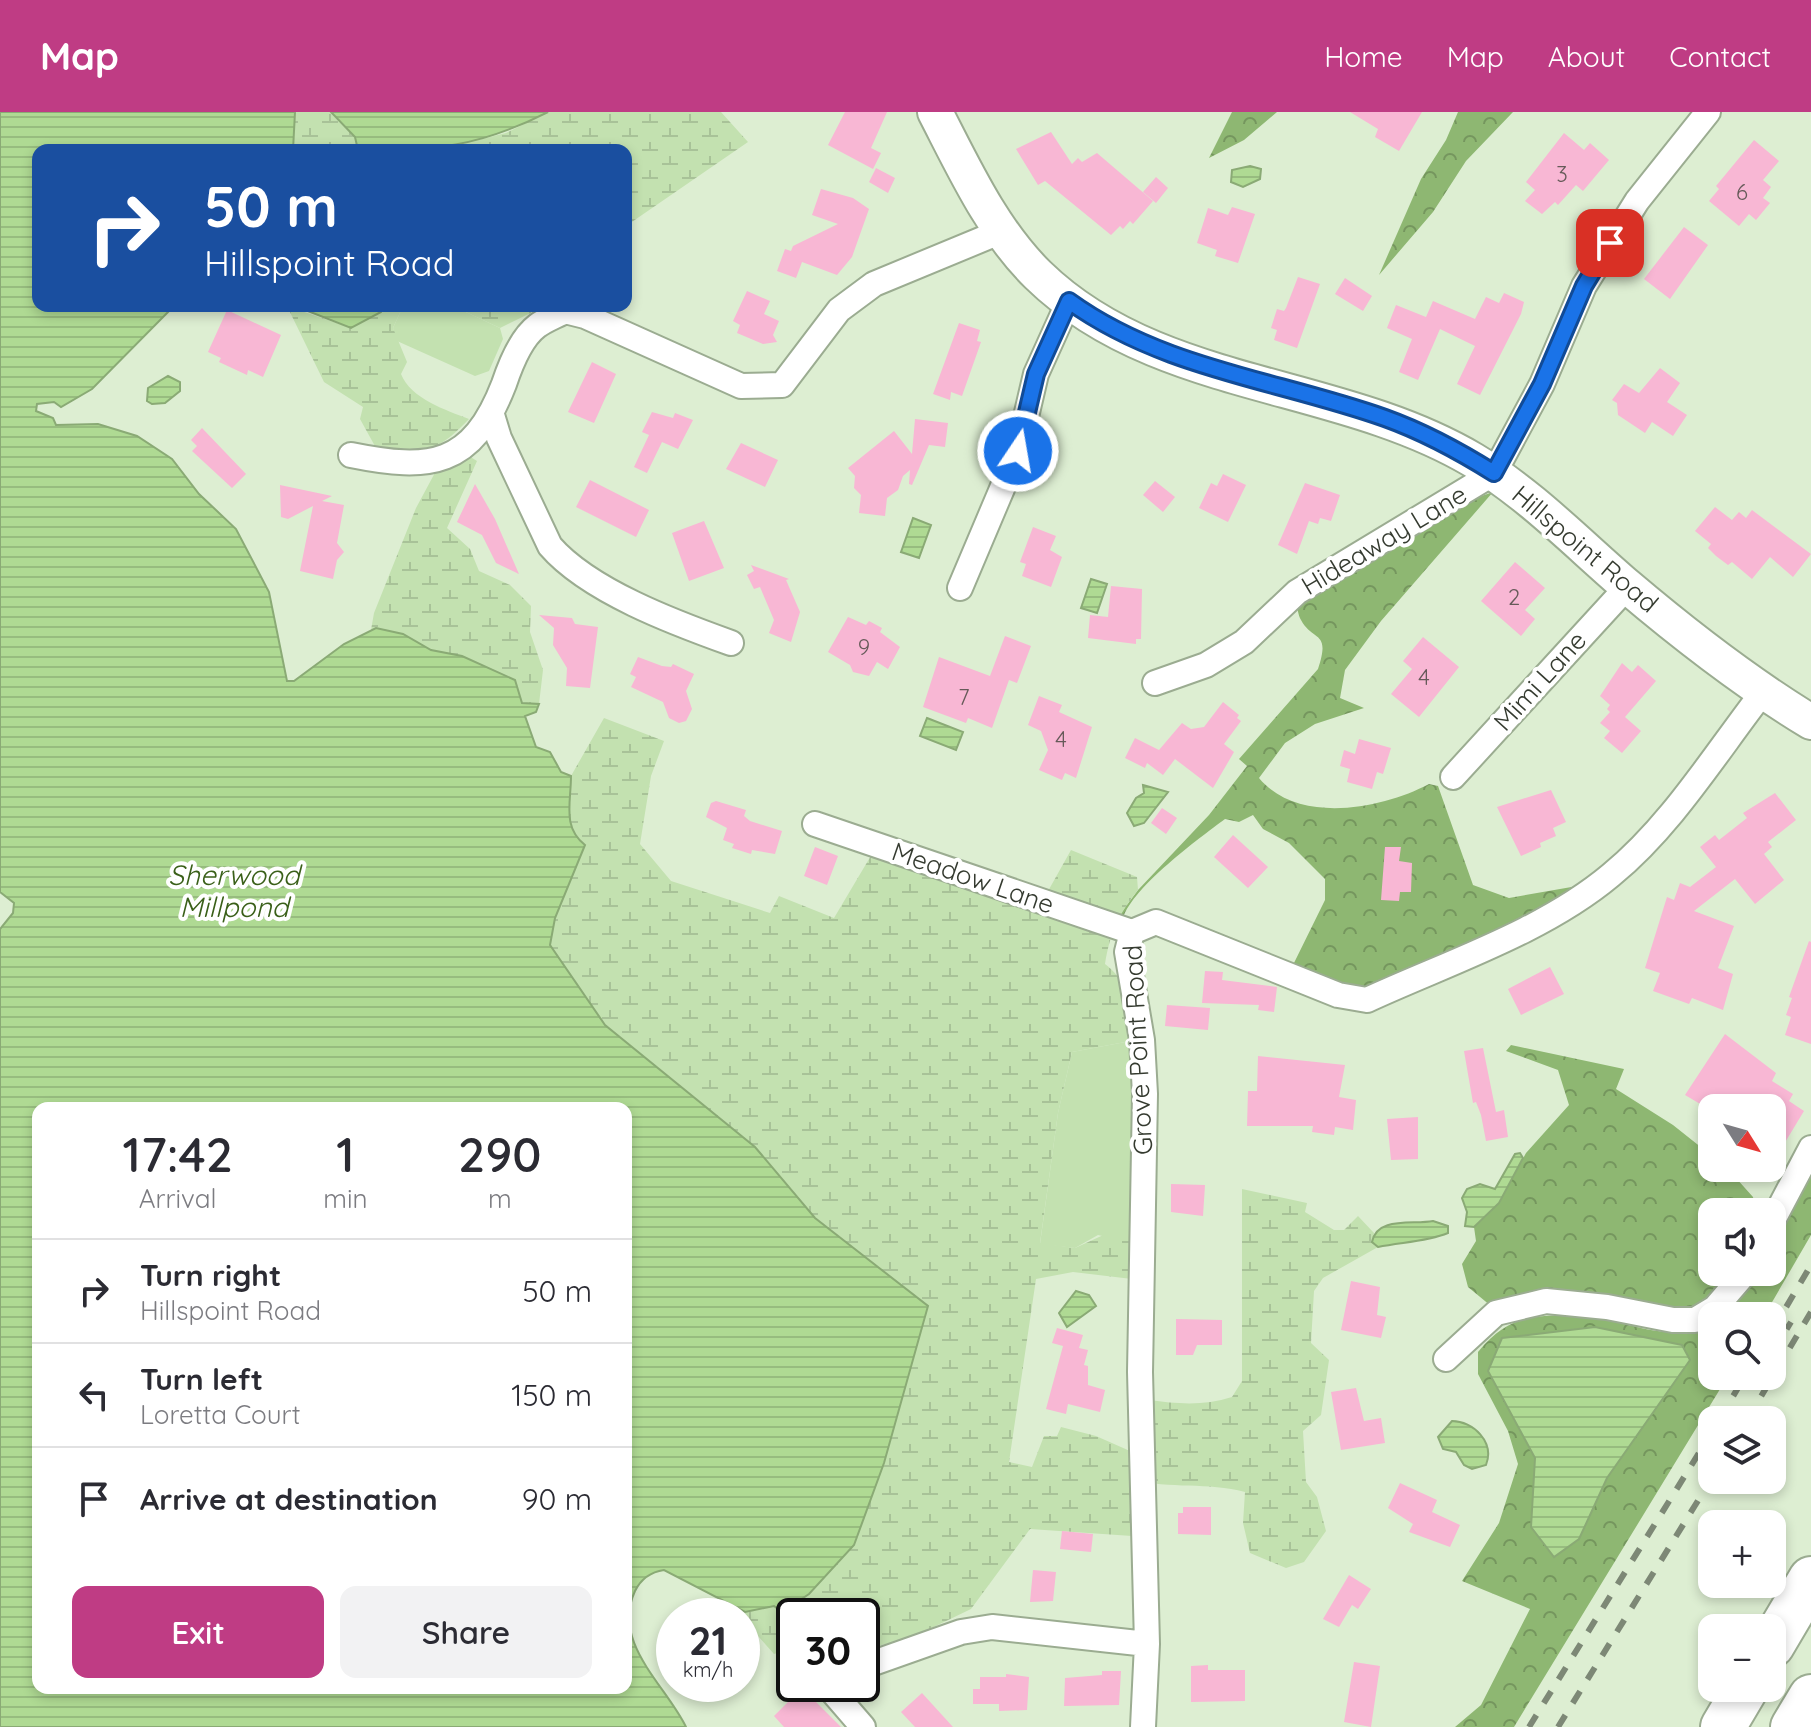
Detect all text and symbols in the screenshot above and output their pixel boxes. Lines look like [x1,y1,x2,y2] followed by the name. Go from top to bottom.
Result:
[40,32,119,80] text: Map
[1324,39,1403,74] text: Home
[1447,39,1504,74] text: Map
[1548,39,1625,74] text: About
[1669,39,1771,74] text: Contact
[1556,160,1568,188] house number: 3
[204,171,338,241] text: 50 m
[72,176,176,280] icon: right
[1736,178,1748,206] house number: 6
[1576,209,1644,277] pin
[1588,221,1632,265] icon: arrive
[204,240,455,285] text: Hillspoint Road
[976,409,1060,493] position arrow
[1295,477,1472,602] street label: Hideaway Lane
[1505,478,1665,619] street label: Hillspoint Road
[1508,583,1520,611] house number: 2
[1486,624,1593,737] street label: Mimi Lane
[858,633,870,661] house number: 9
[1418,663,1430,691] house number: 4
[958,683,970,711] house number: 7
[1055,725,1067,753] house number: 4
[888,834,1059,921] street label: Meadow Lane
[168,857,303,924] water label: Sherwood Millpond
[1116,944,1159,1156] street label: Grove Point Road
[1698,1094,1786,1182] north arrow
[1698,1094,1786,1702] map controls
[123,1124,233,1184] text: 17:42
[336,1124,355,1184] text: 1
[458,1124,541,1184] text: 290
[139,1182,217,1215] text: Arrival
[323,1182,368,1215] text: min
[488,1182,512,1215] text: m
[1698,1198,1786,1286] button: sound
[140,1256,281,1294] text: Turn right
[72,1269,116,1313] icon: right
[522,1272,592,1310] text: 50 m
[140,1294,321,1327] text: Hillspoint Road
[1698,1302,1786,1390] button: search
[140,1360,263,1398] text: Turn left
[72,1373,116,1417] icon: left
[511,1376,592,1414] text: 150 m
[140,1398,300,1431] text: Loretta Court
[1698,1406,1786,1494] button: layers
[72,1477,116,1521] icon: arrive
[140,1480,438,1518] text: Arrive at destination
[522,1480,592,1518] text: 90 m
[1698,1510,1786,1598] button: +
[72,1586,324,1678] button: Exit
[340,1586,592,1678] button: Share
[776,1598,880,1702] speed limit sign: 30
[1698,1614,1786,1702] button: −
[689,1615,727,1665] text: 21
[683,1657,733,1682] text: km/h

